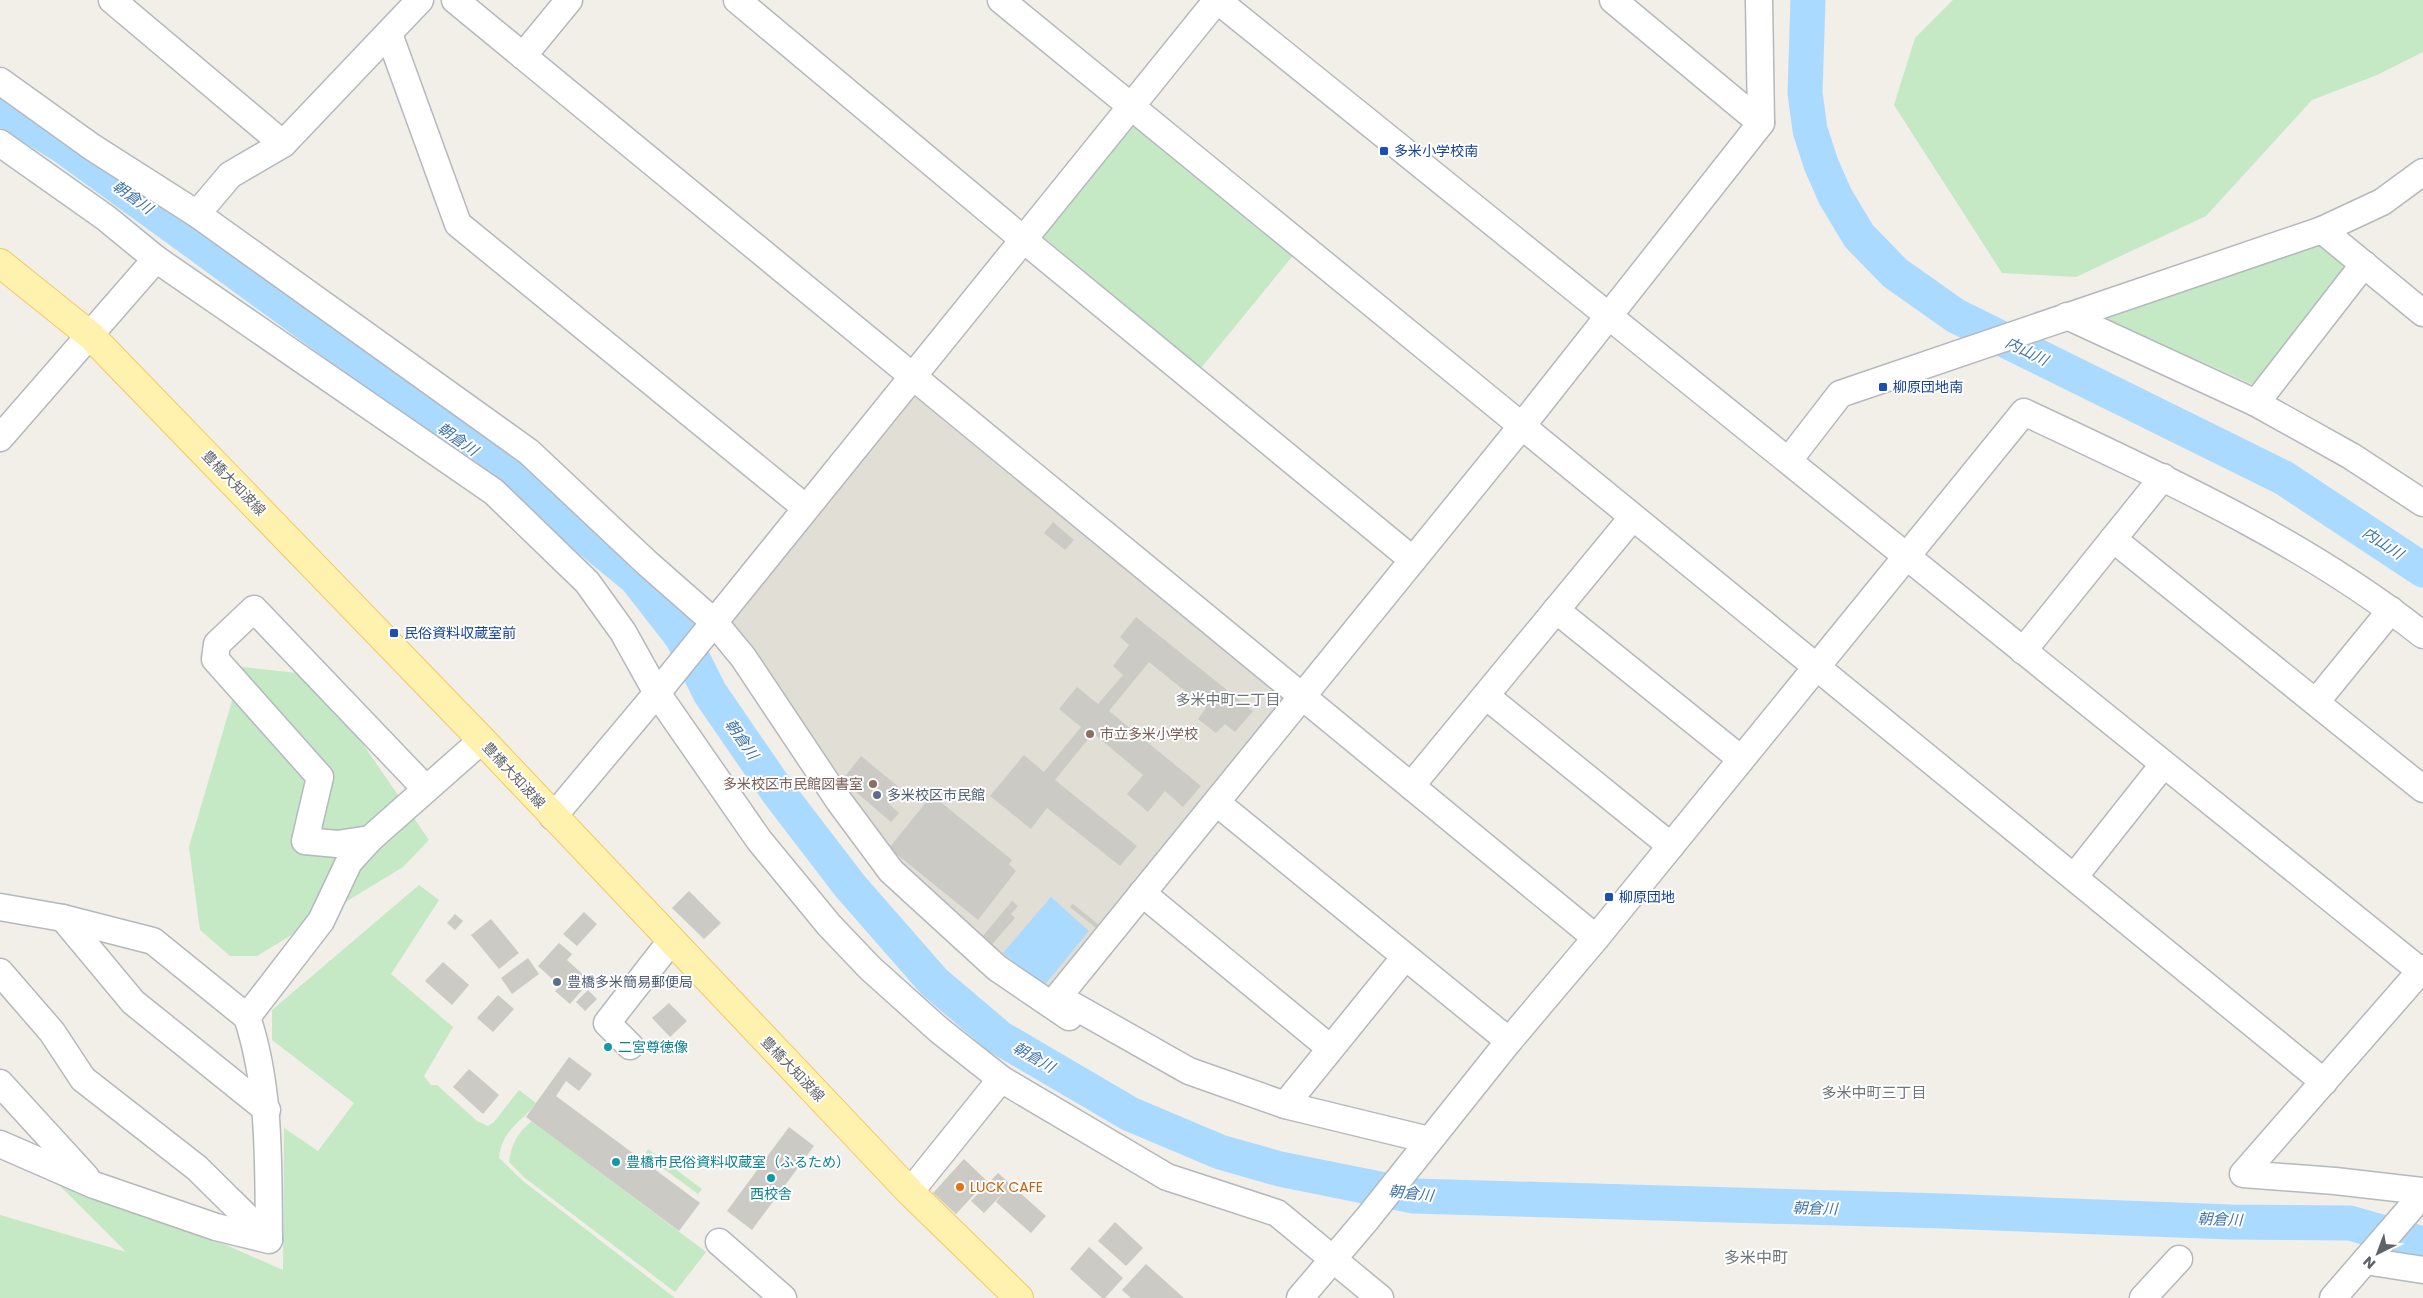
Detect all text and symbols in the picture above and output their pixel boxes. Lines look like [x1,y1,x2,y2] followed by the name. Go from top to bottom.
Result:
[1394,141,1478,161] place label: 多米小学校南
[1378,145,1390,157] marker: 多米小学校南
[109,175,159,220] water label: 朝倉川
[2002,332,2054,371] water label: 内山川
[1893,377,1963,397] place label: 柳原団地南
[1877,381,1889,393] marker: 柳原団地南
[434,417,484,462] water label: 朝倉川
[198,446,270,520] street label: 豊橋大知波線
[2358,522,2409,565] water label: 内山川
[404,623,516,643] place label: 民俗資料収蔵室前
[388,627,400,639] marker: 民俗資料収蔵室前
[1175,689,1281,710] district label: 多米中町二丁目
[720,715,765,765] water label: 朝倉川
[1100,724,1198,744] place label: 市立多米小学校
[1084,728,1096,740] marker: 市立多米小学校
[478,737,550,813] street label: 豊橋大知波線
[723,774,863,794] place label: 多米校区市民館図書室
[867,778,879,790] marker: 多米校区市民館図書室
[887,785,985,805] place label: 多米校区市民館
[871,789,883,801] marker: 多米校区市民館
[1619,887,1675,907] place label: 柳原団地
[1603,891,1615,903] marker: 柳原団地
[567,972,693,992] place label: 豊橋多米簡易郵便局
[551,976,563,988] marker: 豊橋多米簡易郵便局
[757,1032,829,1106] street label: 豊橋大知波線
[618,1037,688,1057] place label: 二宮尊徳像
[1009,1037,1060,1078] water label: 朝倉川
[602,1041,614,1053] marker: 二宮尊徳像
[1821,1082,1927,1103] district label: 多米中町三丁目
[626,1152,850,1172] place label: 豊橋市民俗資料収蔵室（ふるため）
[610,1156,622,1168] marker: 豊橋市民俗資料収蔵室（ふるため）
[765,1172,777,1184] marker: 西校舎
[970,1177,1043,1197] place label: LUCK CAFE
[1387,1180,1437,1206] water label: 朝倉川
[954,1181,966,1193] marker: LUCK CAFE
[750,1184,792,1204] place label: 西校舎
[1792,1197,1840,1219] water label: 朝倉川
[2197,1208,2245,1230] water label: 朝倉川
[2353,1228,2403,1278] north arrow
[1724,1246,1788,1269] district label: 多米中町
[2359,1252,2380,1274] text: N

